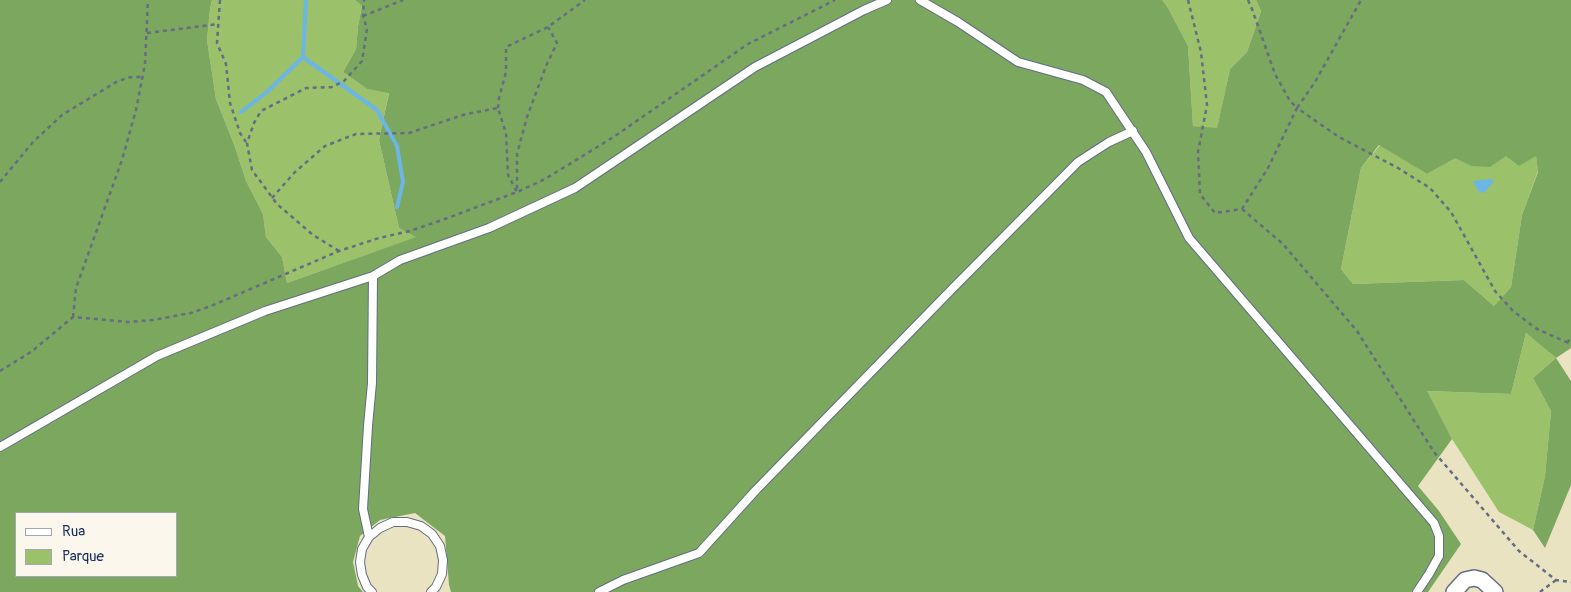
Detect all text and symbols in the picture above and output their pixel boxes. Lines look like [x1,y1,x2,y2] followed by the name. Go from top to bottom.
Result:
[15,512,178,577] legend
[62,522,85,541] text: Rua
[62,547,104,566] text: Parque

